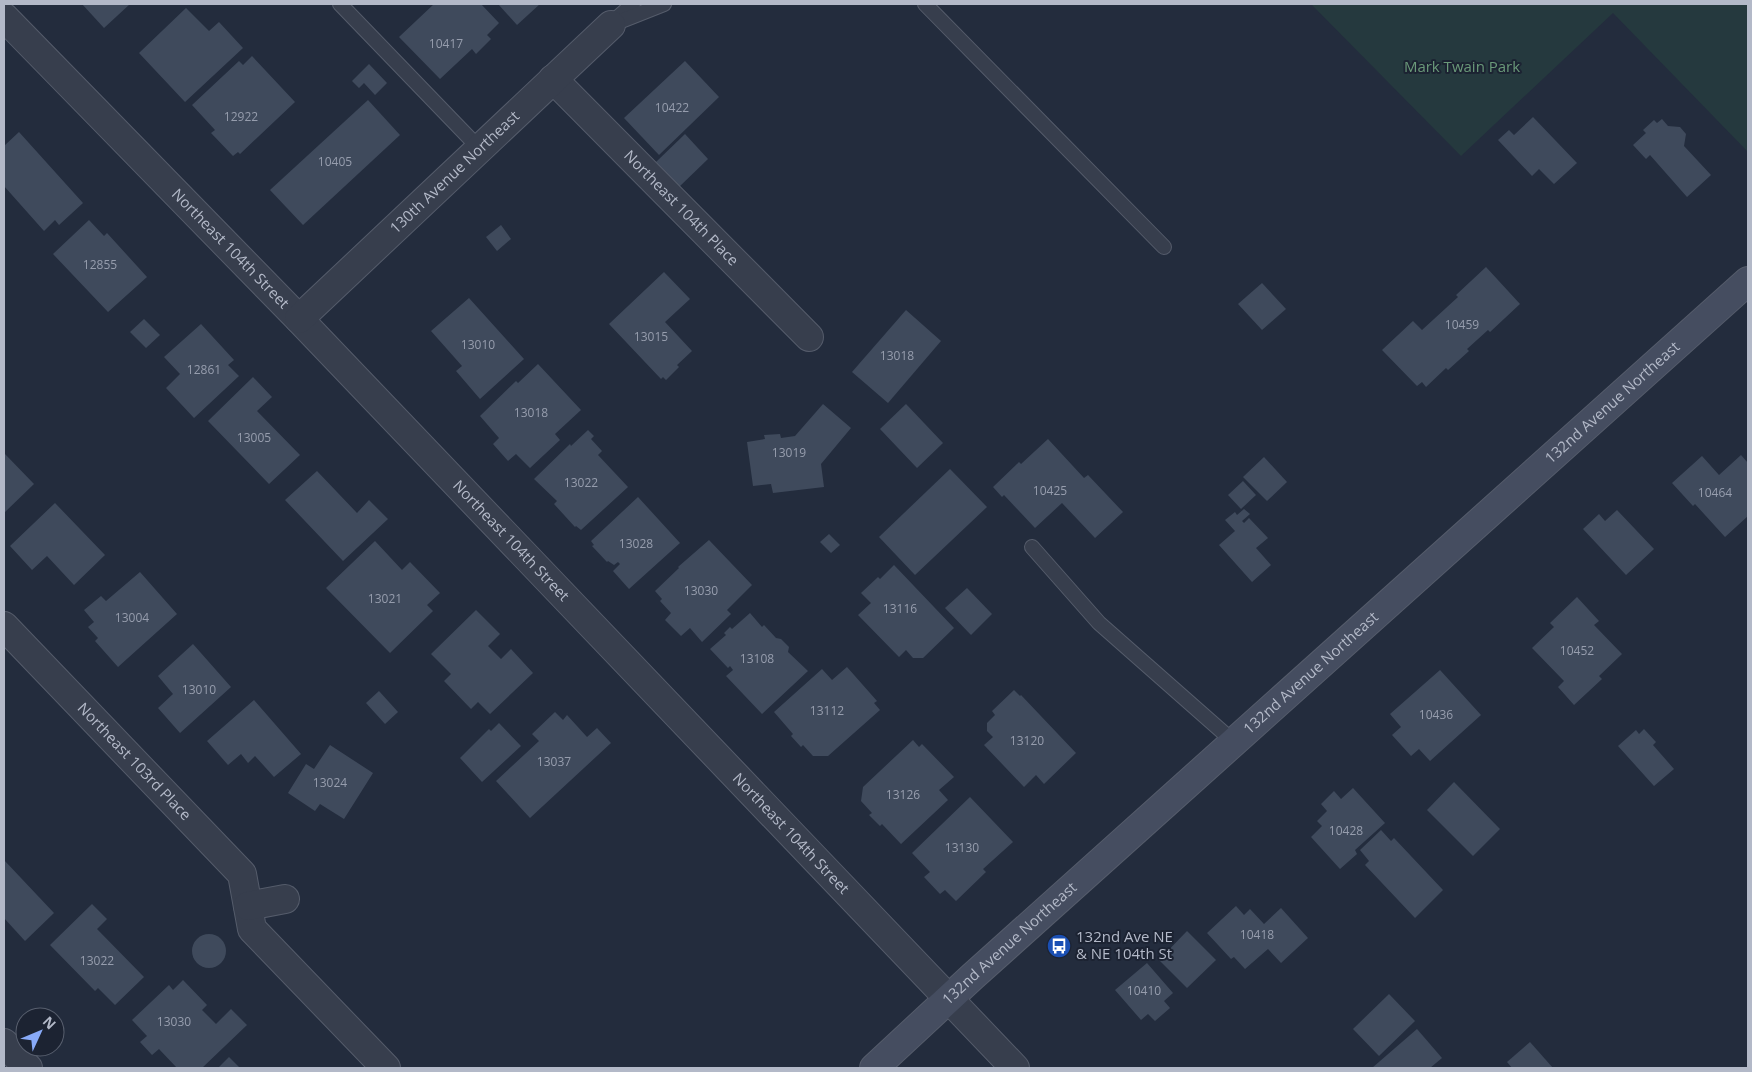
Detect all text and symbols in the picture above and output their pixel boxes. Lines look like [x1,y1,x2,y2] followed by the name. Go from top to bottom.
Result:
[429,35,463,52] house number: 10417
[1404,56,1520,76] park label: Mark Twain Park
[655,99,689,116] house number: 10422
[385,106,523,237] street label: 130th Avenue Northeast
[224,108,258,125] house number: 12922
[620,145,744,270] street label: Northeast 104th Place
[318,153,352,170] house number: 10405
[168,184,294,312] street label: Northeast 104th Street
[83,256,117,273] house number: 12855
[1445,316,1479,333] house number: 10459
[634,328,668,345] house number: 13015
[461,336,495,353] house number: 13010
[1540,336,1683,468] street label: 132nd Avenue Northeast
[880,347,914,364] house number: 13018
[187,361,221,378] house number: 12861
[514,404,548,421] house number: 13018
[237,429,271,446] house number: 13005
[772,444,806,461] house number: 13019
[564,474,598,491] house number: 13022
[449,475,574,605] street label: Northeast 104th Street
[1033,482,1067,499] house number: 10425
[1698,484,1732,501] house number: 10464
[619,535,653,552] house number: 13028
[684,582,718,599] house number: 13030
[368,590,402,607] house number: 13021
[883,600,917,617] house number: 13116
[1239,607,1382,738] street label: 132nd Avenue Northeast
[115,609,149,626] house number: 13004
[1560,642,1594,659] house number: 10452
[740,650,774,667] house number: 13108
[182,681,216,698] house number: 13010
[74,698,196,824] street label: Northeast 103rd Place
[810,702,844,719] house number: 13112
[1419,706,1453,723] house number: 10436
[1010,732,1044,749] house number: 13120
[537,753,571,770] house number: 13037
[729,768,854,898] street label: Northeast 104th Street
[313,774,347,791] house number: 13024
[886,786,920,803] house number: 13126
[1329,822,1363,839] house number: 10428
[945,839,979,856] house number: 13130
[937,877,1080,1009] street label: 132nd Avenue Northeast
[1076,926,1173,963] place label: 132nd Ave NE & NE 104th St
[1240,926,1274,943] house number: 10418
[1046,933,1072,959] bus stop icon: 132nd Ave NE & NE 104th St
[80,952,114,969] house number: 13022
[1127,982,1161,999] house number: 10410
[15,1007,65,1057] north arrow
[39,1012,61,1033] text: N
[157,1013,191,1030] house number: 13030

